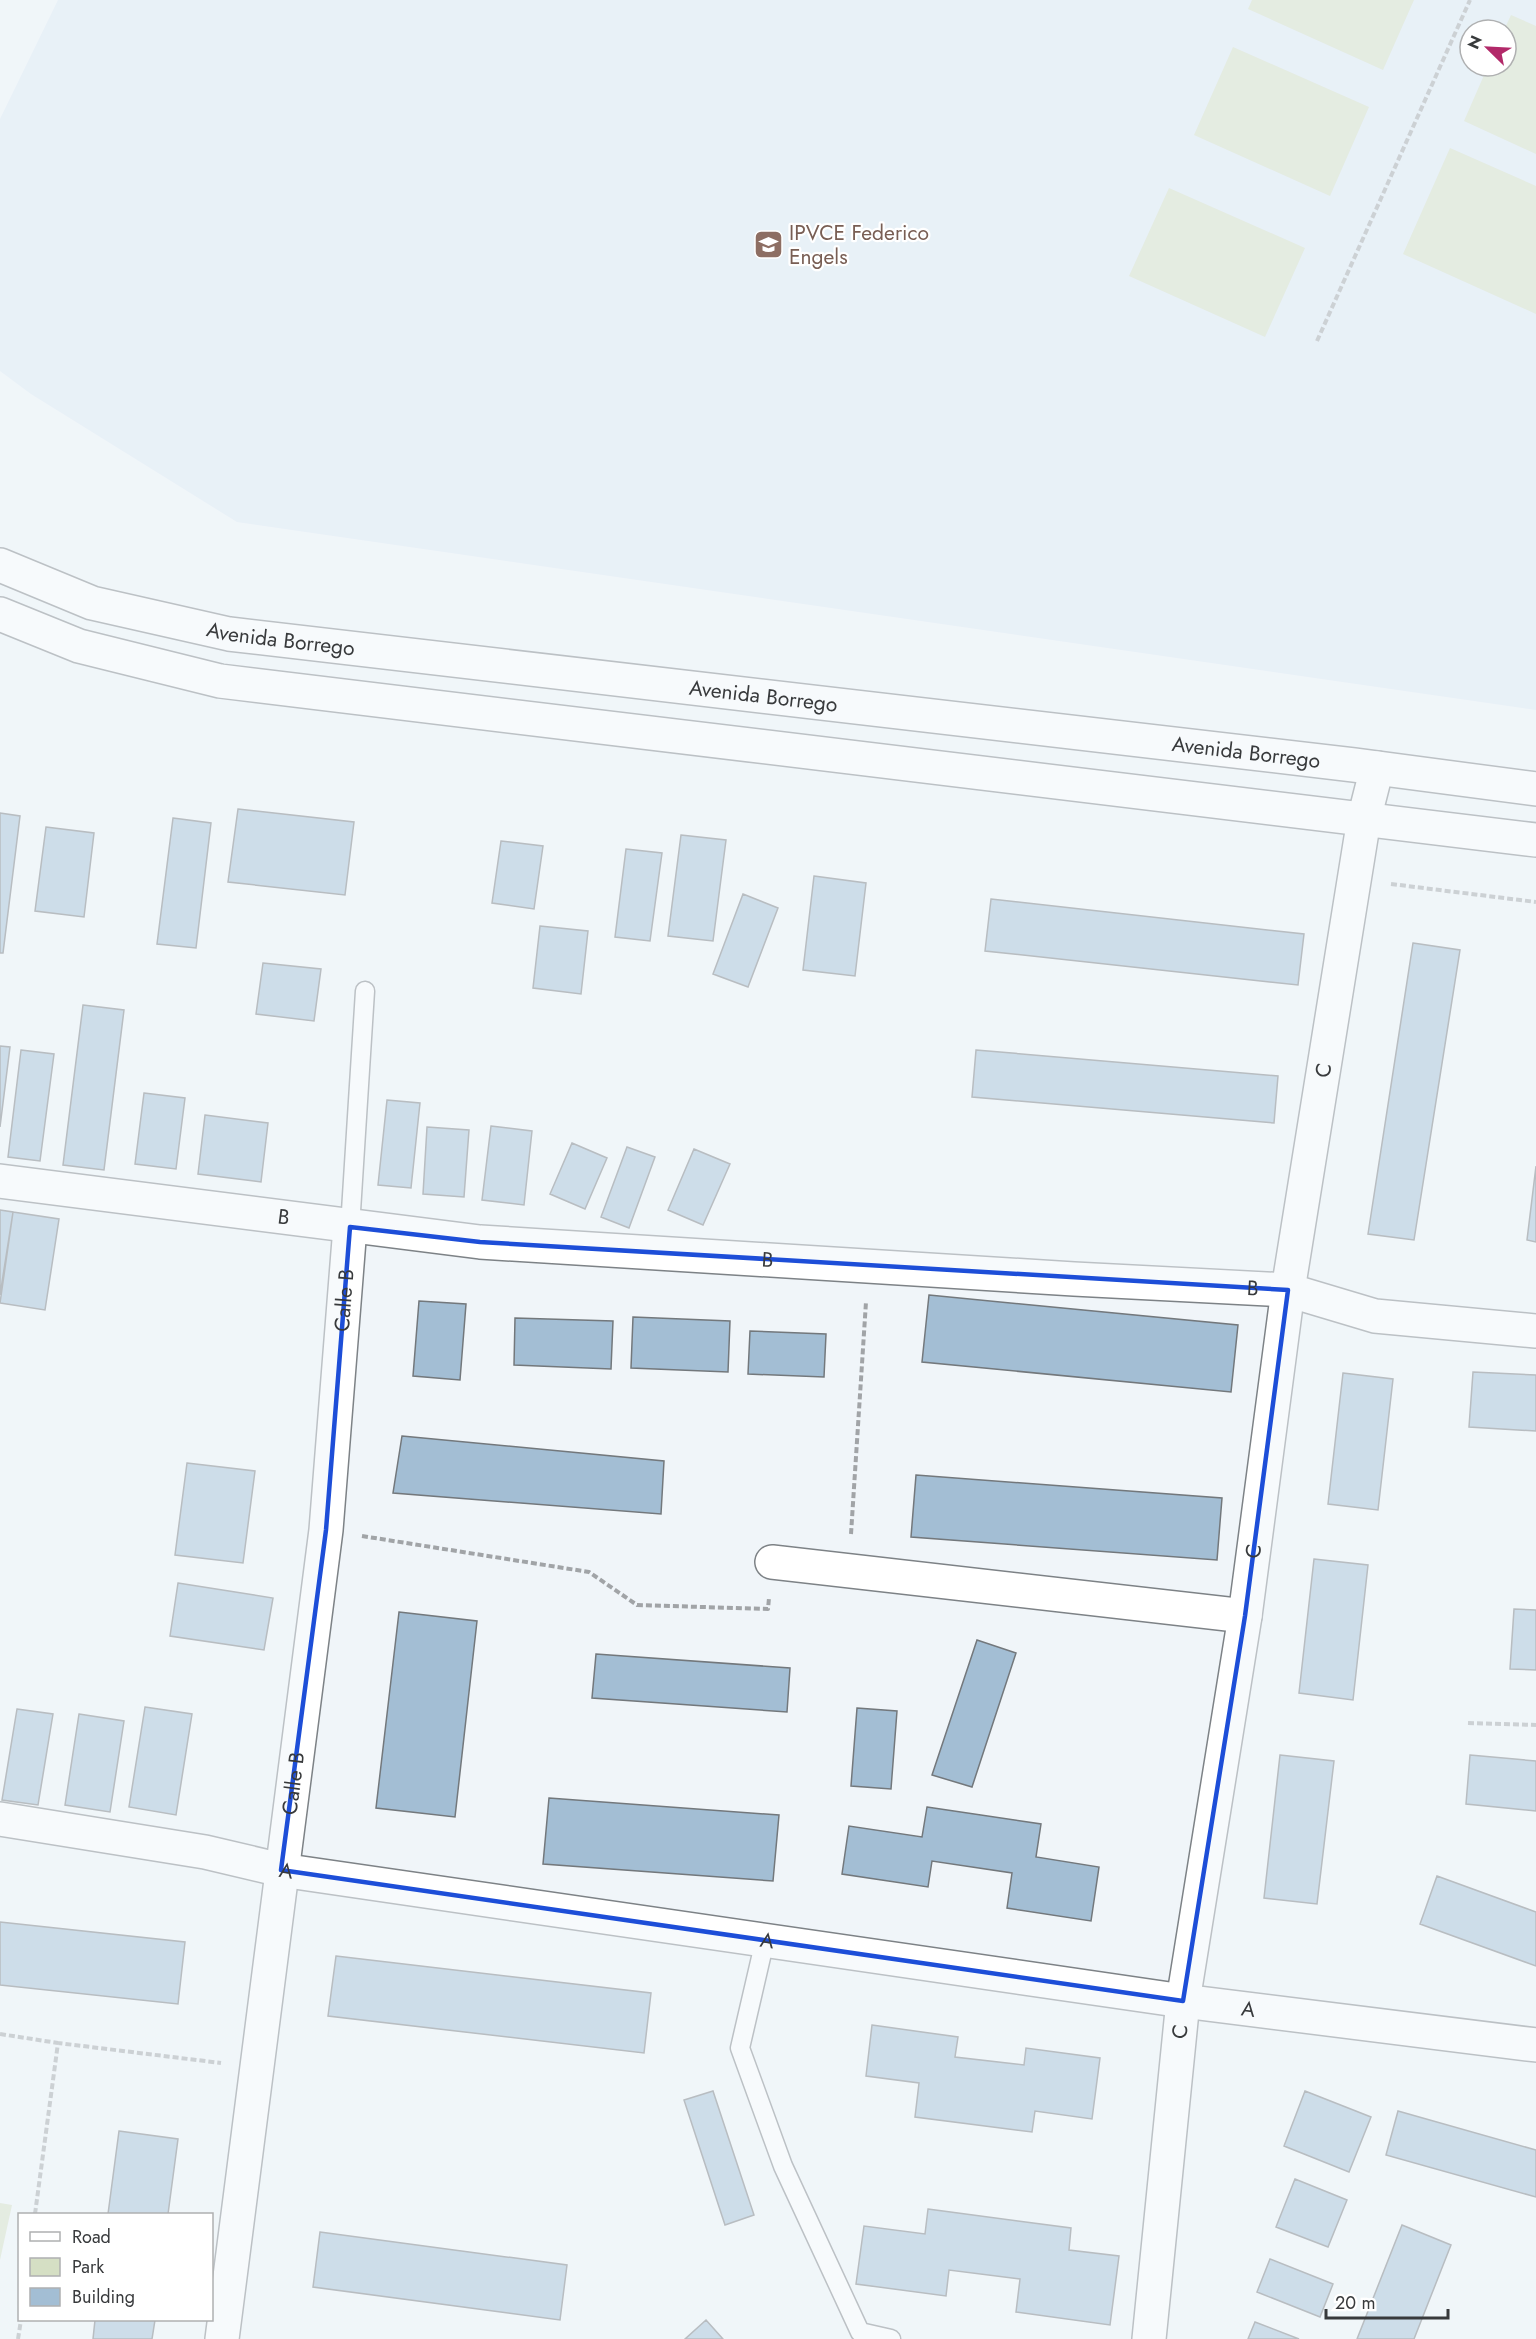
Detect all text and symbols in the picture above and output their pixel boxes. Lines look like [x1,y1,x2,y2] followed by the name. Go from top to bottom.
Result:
[1458,18,1518,78] north arrow
[1462,32,1488,53] text: N
[789,218,929,272] place label: IPVCE Federico Engels
[752,229,784,261] school or university icon: IPVCE Federico Engels
[204,614,356,664] street label: Avenida Borrego
[688,673,839,720] street label: Avenida Borrego
[1170,729,1322,776] street label: Avenida Borrego
[1307,1061,1339,1080] street label: C
[276,1201,291,1233] street label: B
[761,1245,774,1275] street label: B
[327,1268,362,1333] street label: Calle B
[1246,1273,1259,1303] street label: B
[1238,1542,1269,1560] street label: C
[275,1750,312,1817] street label: Calle B
[277,1855,295,1887] street label: A
[758,1925,776,1956] street label: A
[1240,1993,1257,2025] street label: A
[1164,2023,1196,2040] street label: C
[18,2213,213,2321] legend
[72,2224,111,2250] text: Road
[72,2254,104,2280] text: Park
[1326,2282,1448,2320] scale bar
[72,2284,135,2310] text: Building
[1335,2290,1375,2316] text: 20 m

